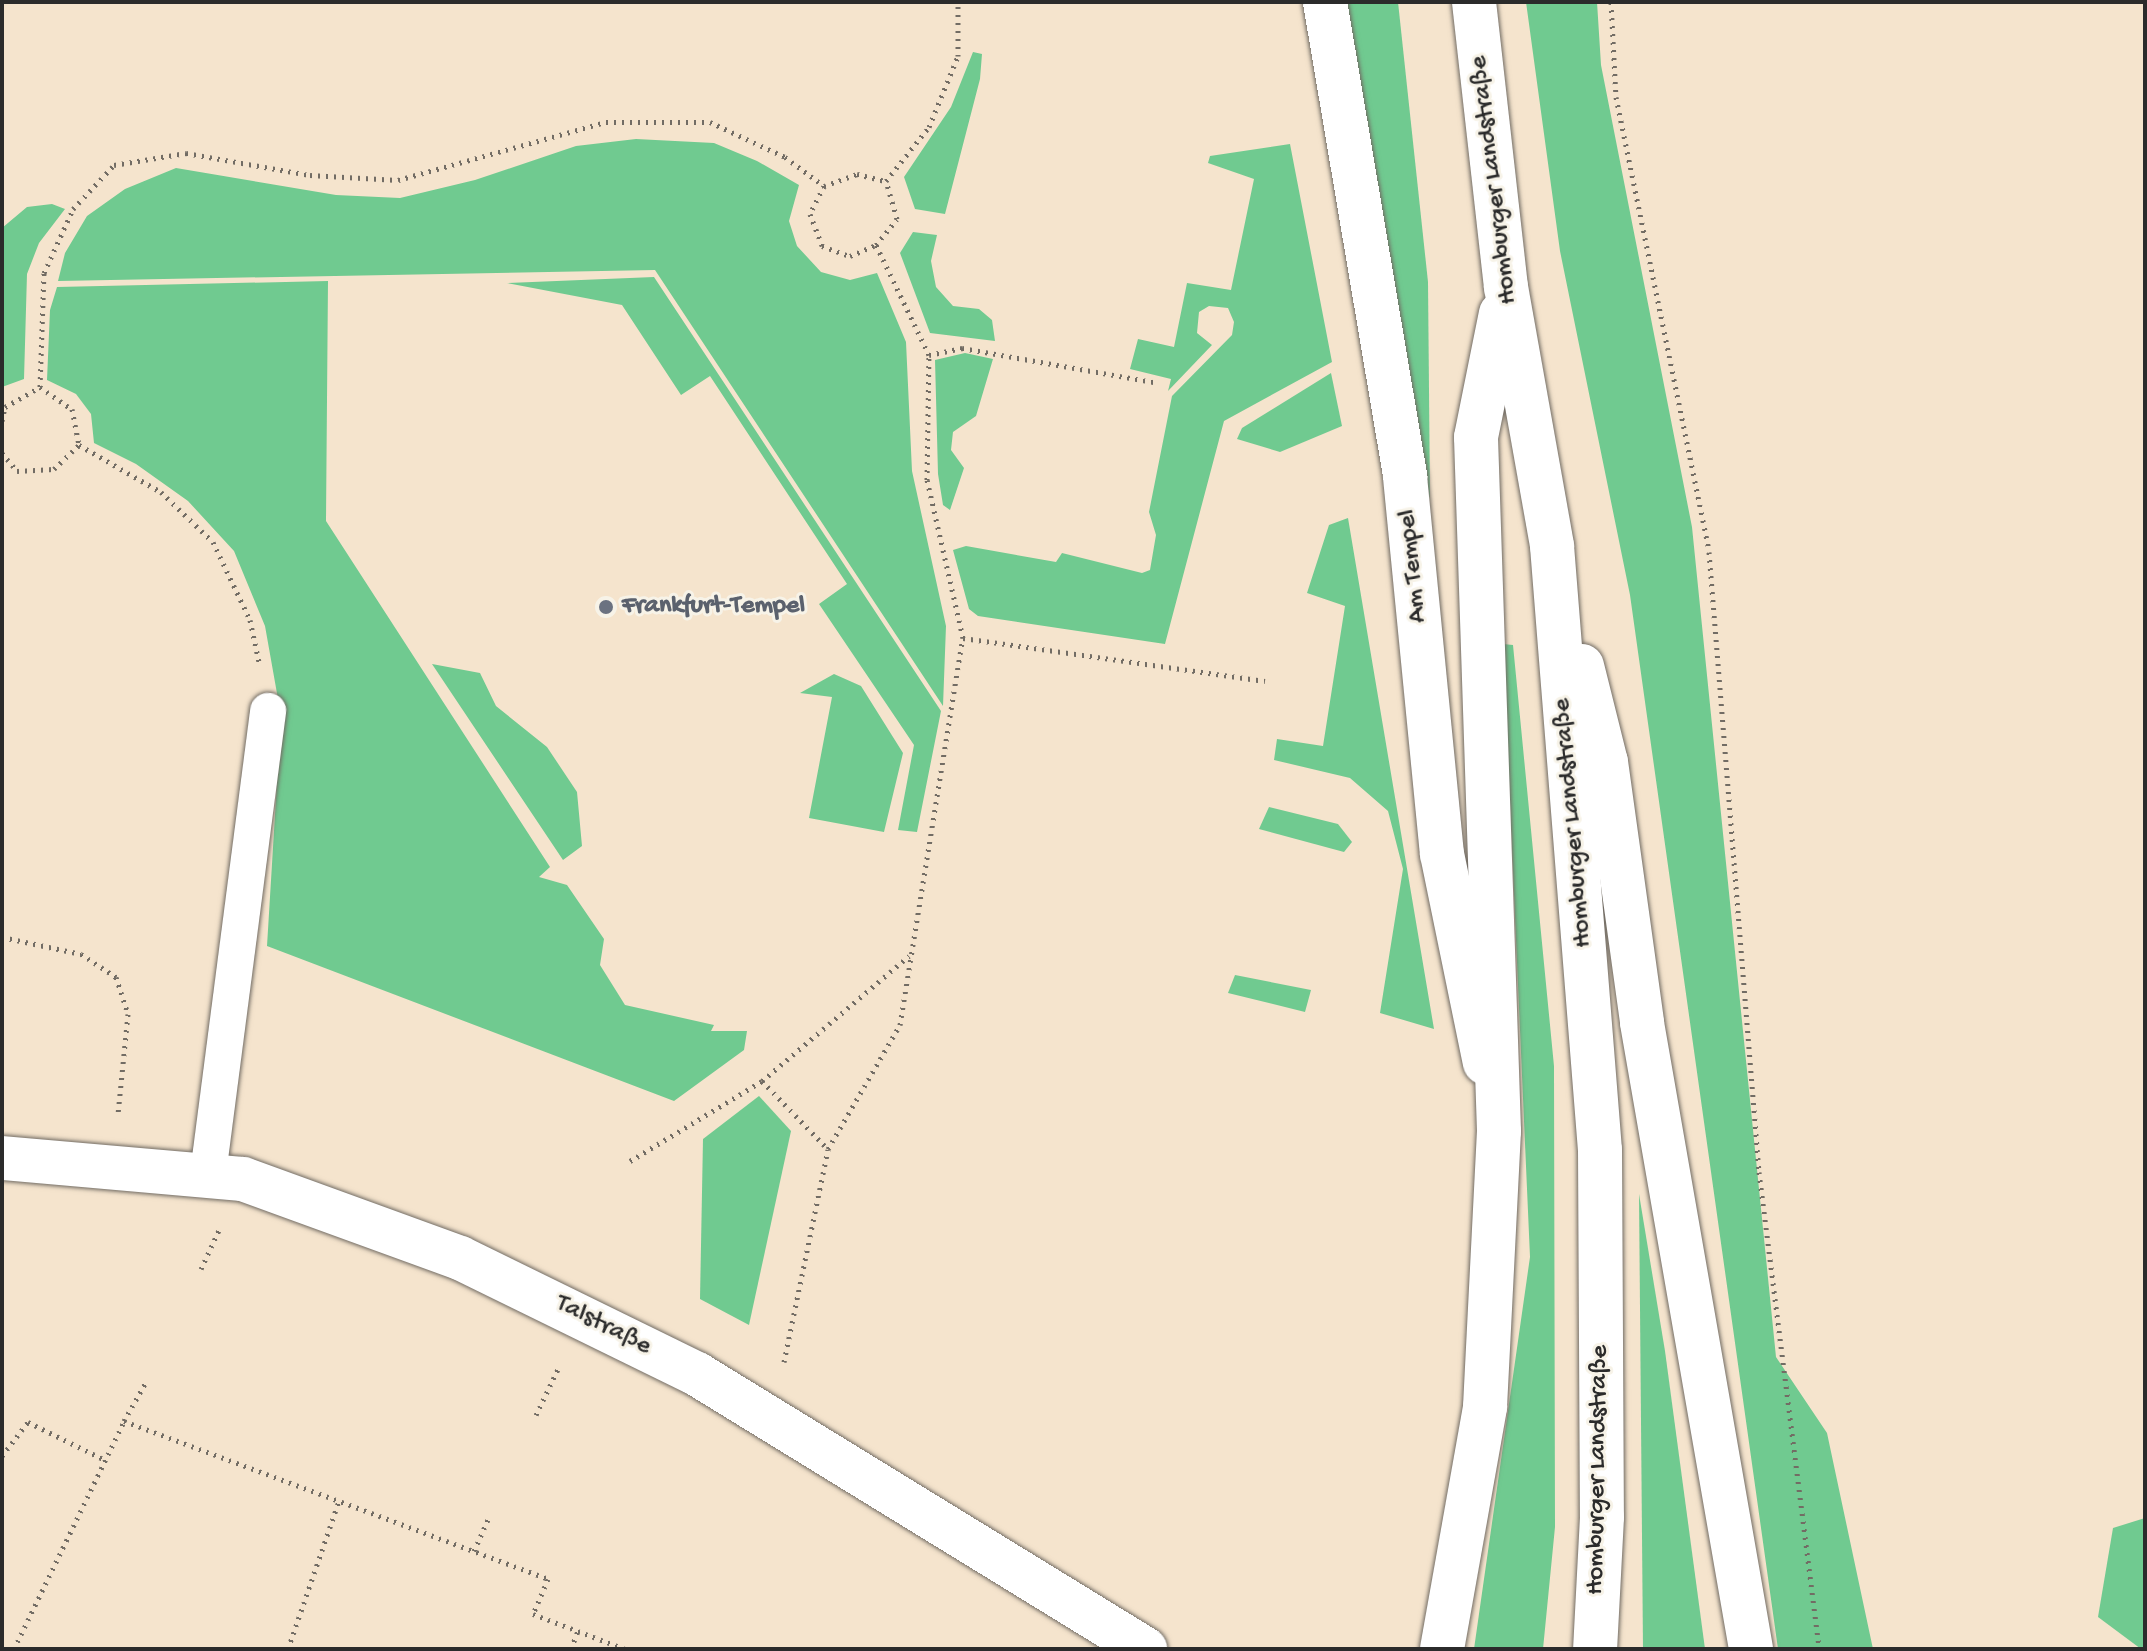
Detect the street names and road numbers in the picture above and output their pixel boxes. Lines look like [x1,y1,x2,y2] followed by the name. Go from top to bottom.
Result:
[1464,54,1526,306] street label: Homburger Landstraße
[1393,508,1435,624] street label: Am Tempel
[1548,697,1600,949] street label: Homburger Landstraße
[550,1289,656,1363] street label: Talstraße
[1581,1345,1617,1595] street label: Homburger Landstraße

